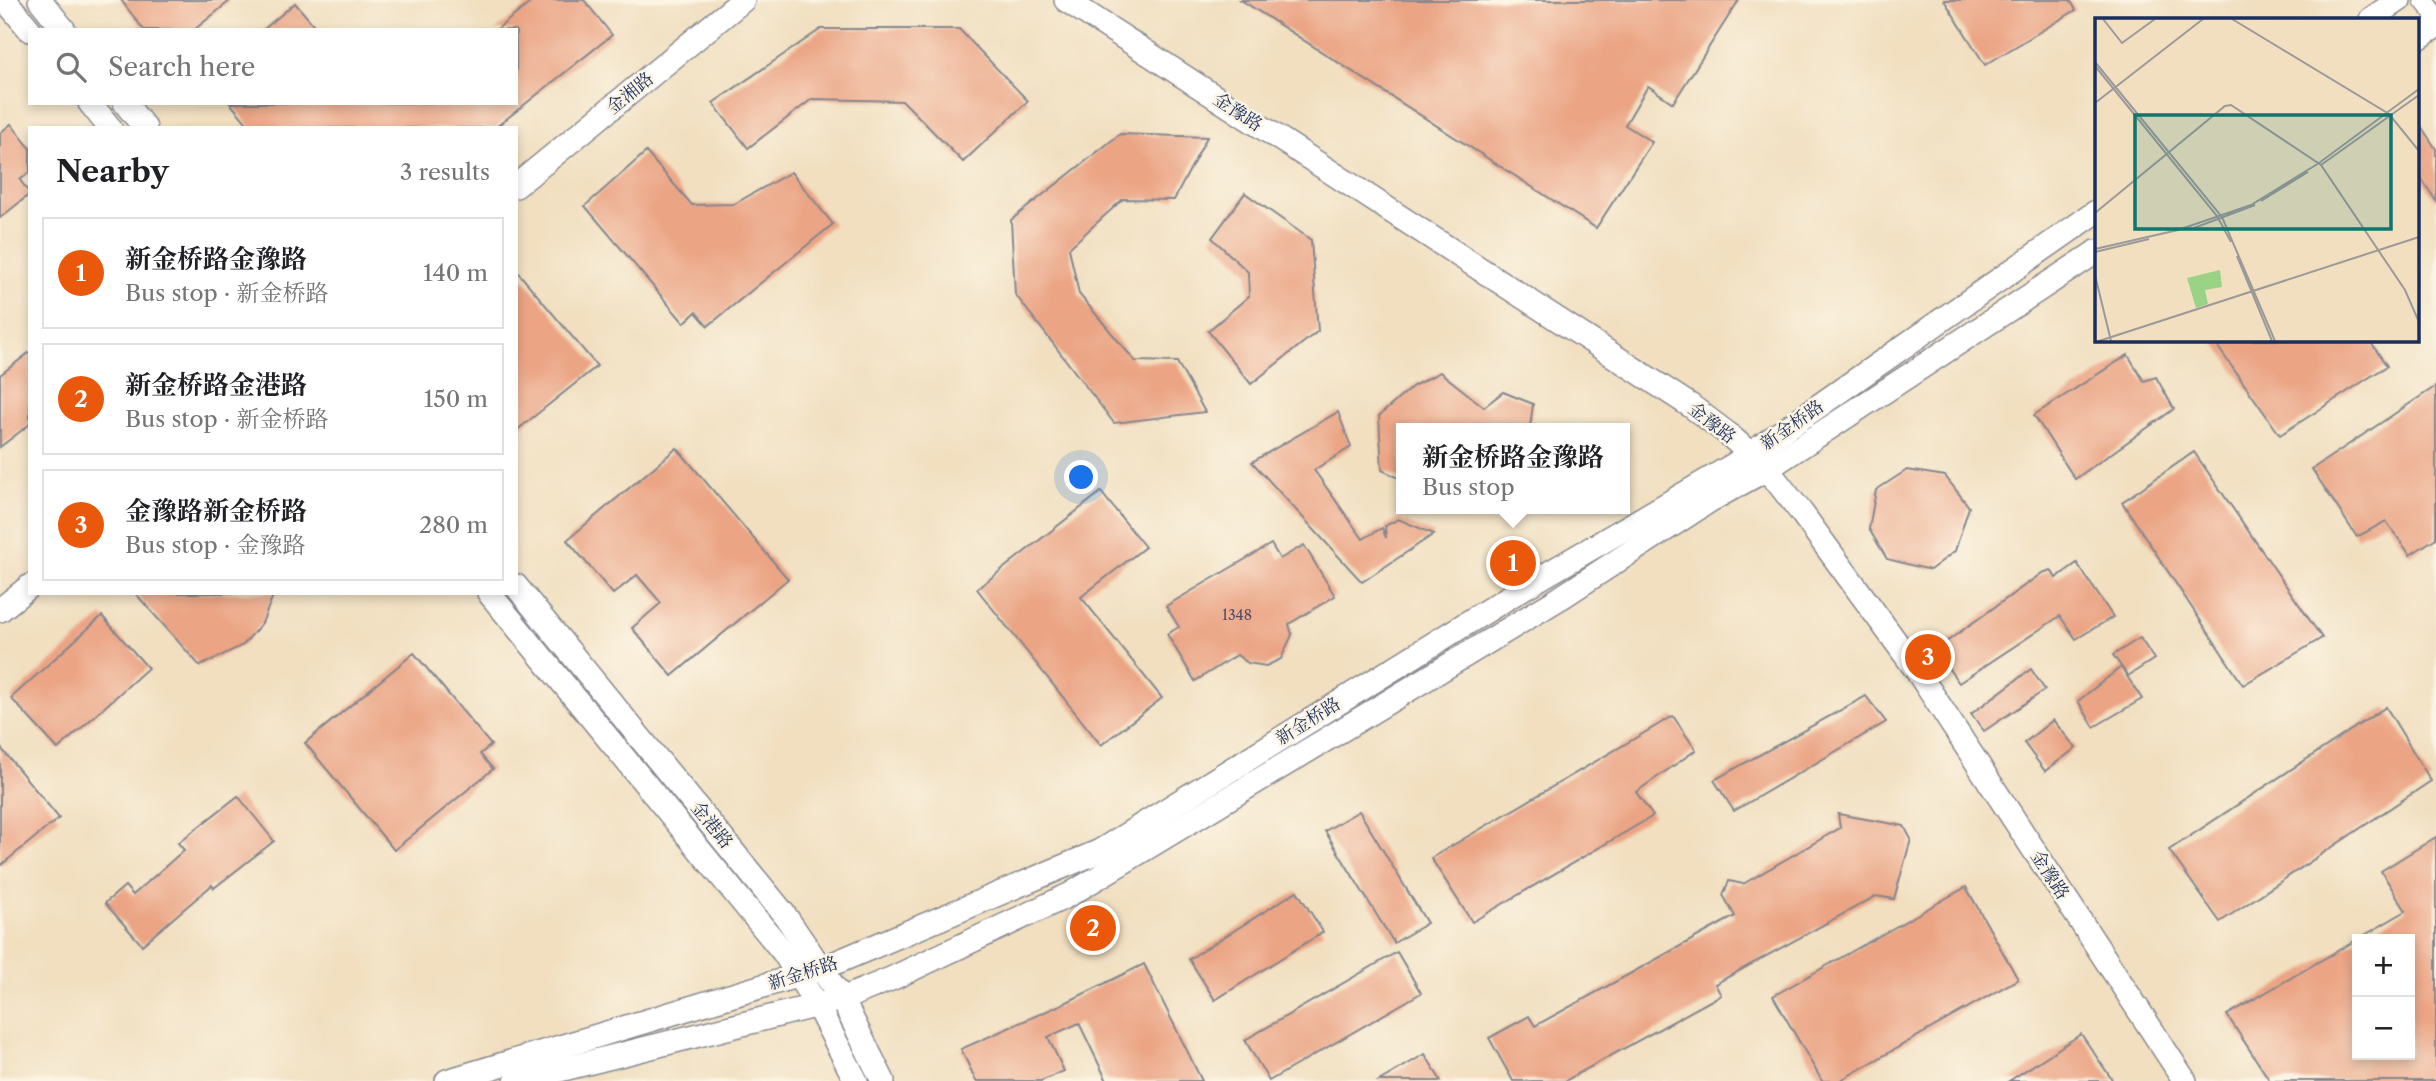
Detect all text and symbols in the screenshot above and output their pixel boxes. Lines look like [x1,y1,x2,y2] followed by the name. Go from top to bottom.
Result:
[2095,18,2418,341] inset map
[28,28,518,105] search box
[52,48,90,86] icon: search
[108,51,255,83] text: Search here
[602,67,658,119] street label: 金湘路
[1209,88,1267,136] street label: 金豫路
[56,153,169,190] text: Nearby
[400,158,490,186] text: 3 results
[125,243,307,275] text: 新金桥路金豫路
[76,259,86,287] text: 1
[423,259,488,287] text: 140 m
[125,279,328,307] text: Bus stop · 新金桥路
[125,369,307,401] text: 新金桥路金港路
[74,385,88,413] text: 2
[424,385,488,413] text: 150 m
[1756,395,1828,455] street label: 新金桥路
[1684,398,1740,448] street label: 金豫路
[125,405,328,433] text: Bus stop · 新金桥路
[1396,423,1630,514] popup
[1422,441,1604,473] text: 新金桥路金豫路
[1064,460,1098,494] your location
[1422,473,1515,501] text: Bus stop
[125,495,307,527] text: 金豫路新金桥路
[75,511,88,539] text: 3
[419,511,488,539] text: 280 m
[125,531,305,559] text: Bus stop · 金豫路
[1490,537,1536,589] pin: 1
[1222,606,1252,624] house number: 1348
[1905,631,1951,683] pin: 3
[1272,693,1344,749] street label: 新金桥路
[686,797,738,853] street label: 金港路
[2026,846,2074,904] street label: 金豫路
[1070,902,1116,954] pin: 2
[2352,934,2415,1060] map controls
[2352,934,2415,997] button: +
[765,951,841,995] street label: 新金桥路
[2352,997,2415,1060] button: −

